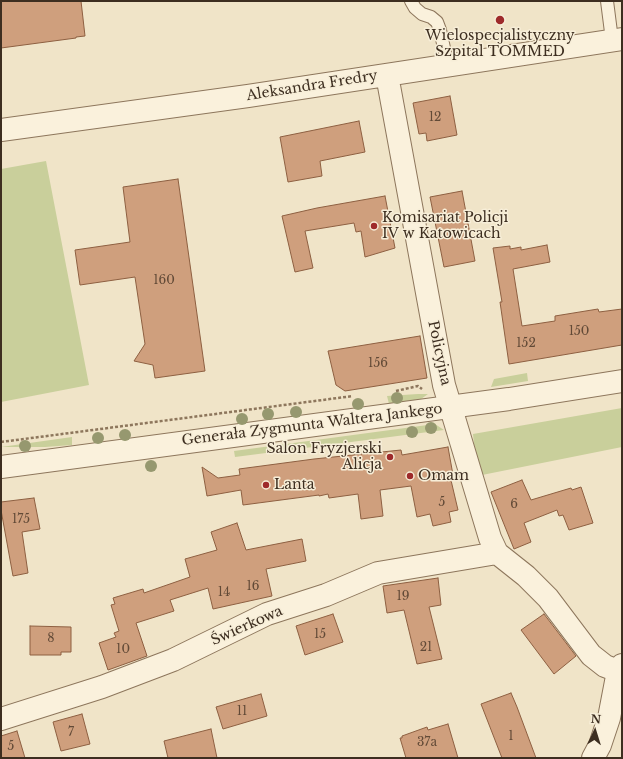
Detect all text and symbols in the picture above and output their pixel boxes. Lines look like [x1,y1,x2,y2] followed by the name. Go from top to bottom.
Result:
[494,14,506,26] marker: Wielospecjalistyczny Szpital TOMMED
[425,28,575,60] place label: Wielospecjalistyczny Szpital TOMMED
[245,67,379,105] street label: Aleksandra Fredry
[429,111,441,125] house number: 12
[382,210,508,242] place label: Komisariat Policji IV w Katowicach
[369,221,379,231] marker: Komisariat Policji IV w Katowicach
[153,274,175,288] house number: 160
[424,319,454,387] street label: Policyjna
[569,325,589,339] house number: 150
[516,337,536,351] house number: 152
[368,357,388,371] house number: 156
[181,401,443,449] street label: Generała Zygmunta Waltera Jankego
[266,441,382,474] place label: Salon Fryzjerski Alicja
[385,452,395,462] marker: Salon Fryzjerski Alicja
[418,468,469,484] place label: Omam
[405,471,415,481] marker: Omam
[274,477,315,493] place label: Lanta
[261,480,271,490] marker: Lanta
[439,496,445,510] house number: 5
[510,498,518,512] house number: 6
[12,513,30,527] house number: 175
[246,580,260,594] house number: 16
[218,586,230,600] house number: 14
[396,590,410,604] house number: 19
[209,603,285,649] street label: Świerkowa
[314,628,326,642] house number: 15
[47,632,55,646] house number: 8
[420,641,432,655] house number: 21
[116,643,130,657] house number: 10
[237,705,247,719] house number: 11
[575,711,615,751] north arrow
[590,712,601,726] text: N
[68,726,74,740] house number: 7
[508,730,514,744] house number: 1
[417,736,437,750] house number: 37a
[8,740,14,754] house number: 5

